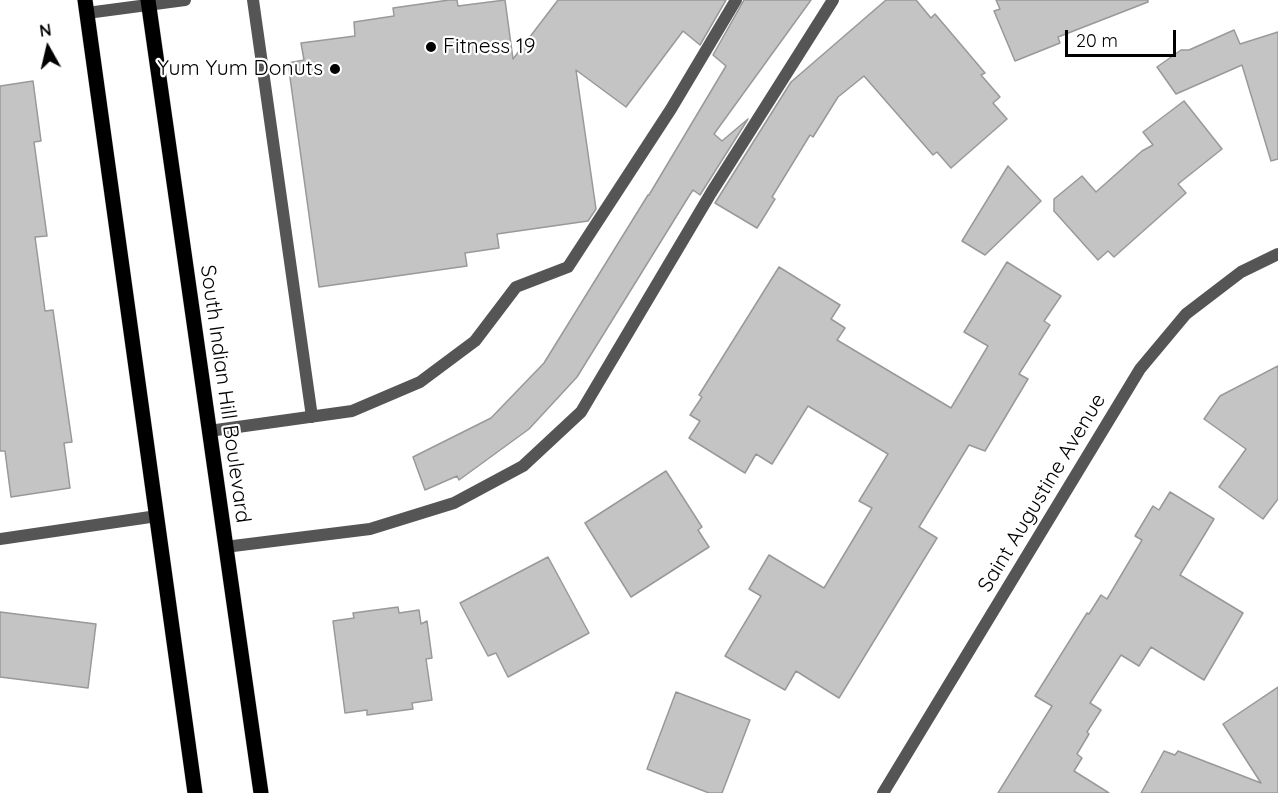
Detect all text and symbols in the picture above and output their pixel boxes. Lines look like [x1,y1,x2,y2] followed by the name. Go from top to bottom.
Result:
[18,18,78,78] north arrow
[1068,18,1179,56] scale bar
[38,19,53,41] text: N
[1076,29,1118,52] text: 20 m
[443,34,535,60] place label: Fitness 19
[424,40,438,54] marker: Fitness 19
[157,56,323,82] place label: Yum Yum Donuts
[328,62,342,76] marker: Yum Yum Donuts
[194,263,256,525] street label: South Indian Hill Boulevard
[973,389,1111,597] street label: Saint Augustine Avenue

